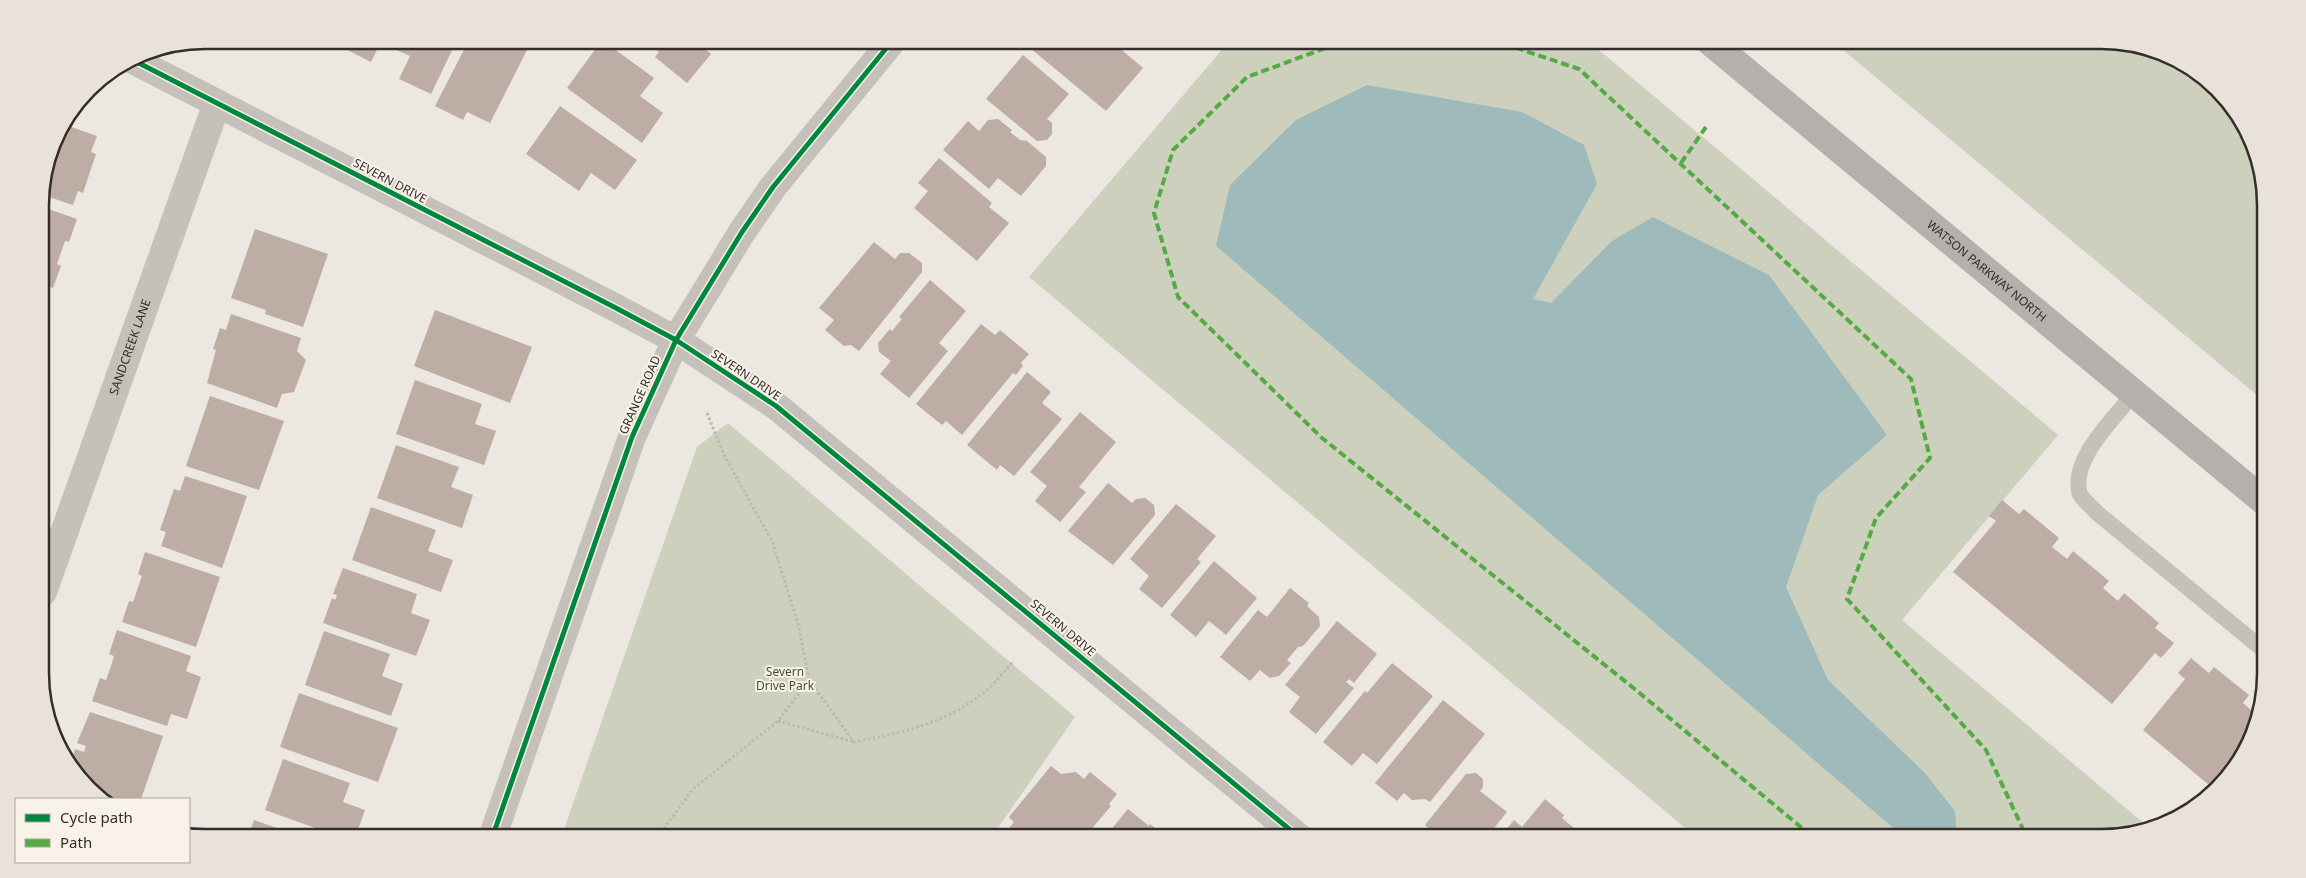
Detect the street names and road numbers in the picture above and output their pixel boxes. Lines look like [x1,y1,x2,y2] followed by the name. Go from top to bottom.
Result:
[350,154,430,207] street label: SEVERN DRIVE
[1923,216,2050,325] street label: WATSON PARKWAY NORTH
[105,296,155,397] street label: SANDCREEK LANE
[708,345,785,404] street label: SEVERN DRIVE
[615,353,665,437] street label: GRANGE ROAD
[1027,595,1100,660] street label: SEVERN DRIVE

